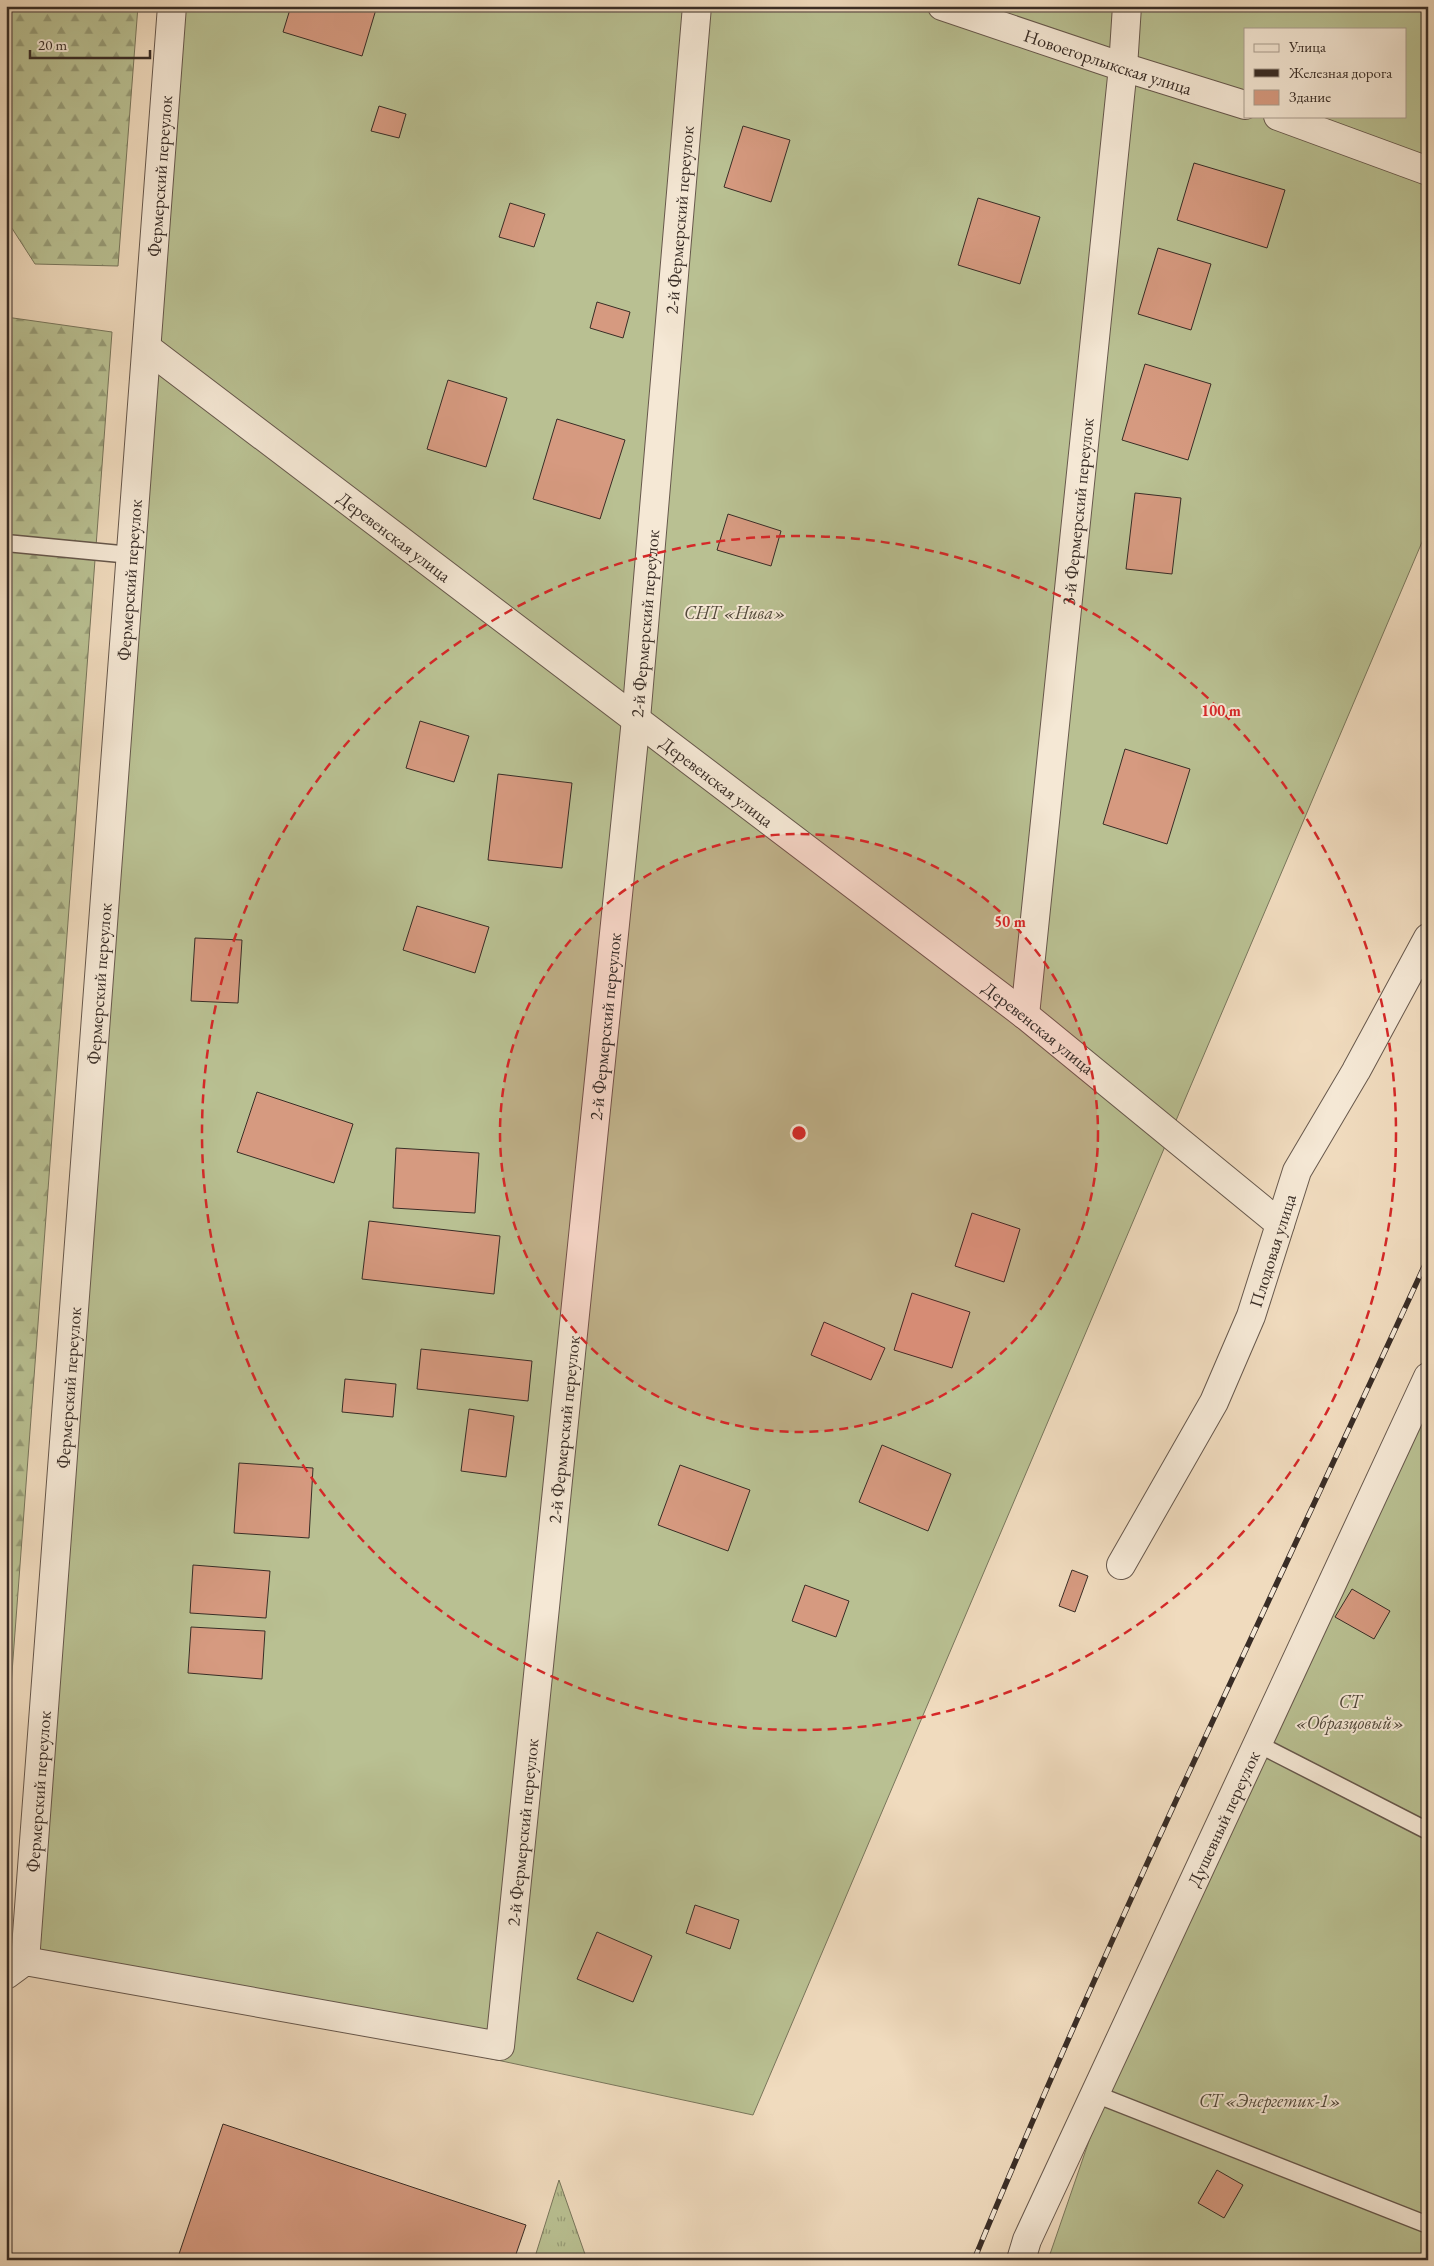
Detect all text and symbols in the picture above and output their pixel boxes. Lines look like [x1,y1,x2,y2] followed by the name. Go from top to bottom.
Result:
[1021,23,1196,100] street label: Новоегорлыкская улица
[30,28,150,60] scale bar
[1244,28,1406,118] legend
[38,35,67,54] text: 20 m
[1288,37,1326,56] text: Улица
[1288,63,1392,82] text: Железная дорога
[1289,87,1331,106] text: Здание
[142,94,177,258] street label: Фермерский переулок
[659,125,698,315] street label: 2-й Фермерский переулок
[1056,416,1098,607] street label: 3-й Фермерский переулок
[333,486,457,587] street label: Деревенская улица
[111,498,146,662] street label: Фермерский переулок
[625,528,664,718] street label: 2-й Фермерский переулок
[684,601,786,624] park label: СНТ «Нива»
[1201,701,1241,720] text: 100 m
[656,731,779,832] street label: Деревенская улица
[81,902,116,1065] street label: Фермерский переулок
[994,912,1026,931] text: 50 m
[583,931,626,1122] street label: 2-й Фермерский переулок
[978,976,1100,1079] street label: Деревенская улица
[790,1124,808,1142] centre of rings
[1243,1190,1301,1310] street label: Плодовая улица
[51,1306,86,1469] street label: Фермерский переулок
[542,1334,584,1524] street label: 2-й Фермерский переулок
[1296,1690,1404,1735] park label: СТ «Образцовый»
[20,1709,55,1873] street label: Фермерский переулок
[501,1737,543,1927] street label: 2-й Фермерский переулок
[1182,1746,1265,1890] street label: Душевный переулок
[1199,2089,1341,2113] park label: СТ «Энергетик-1»

